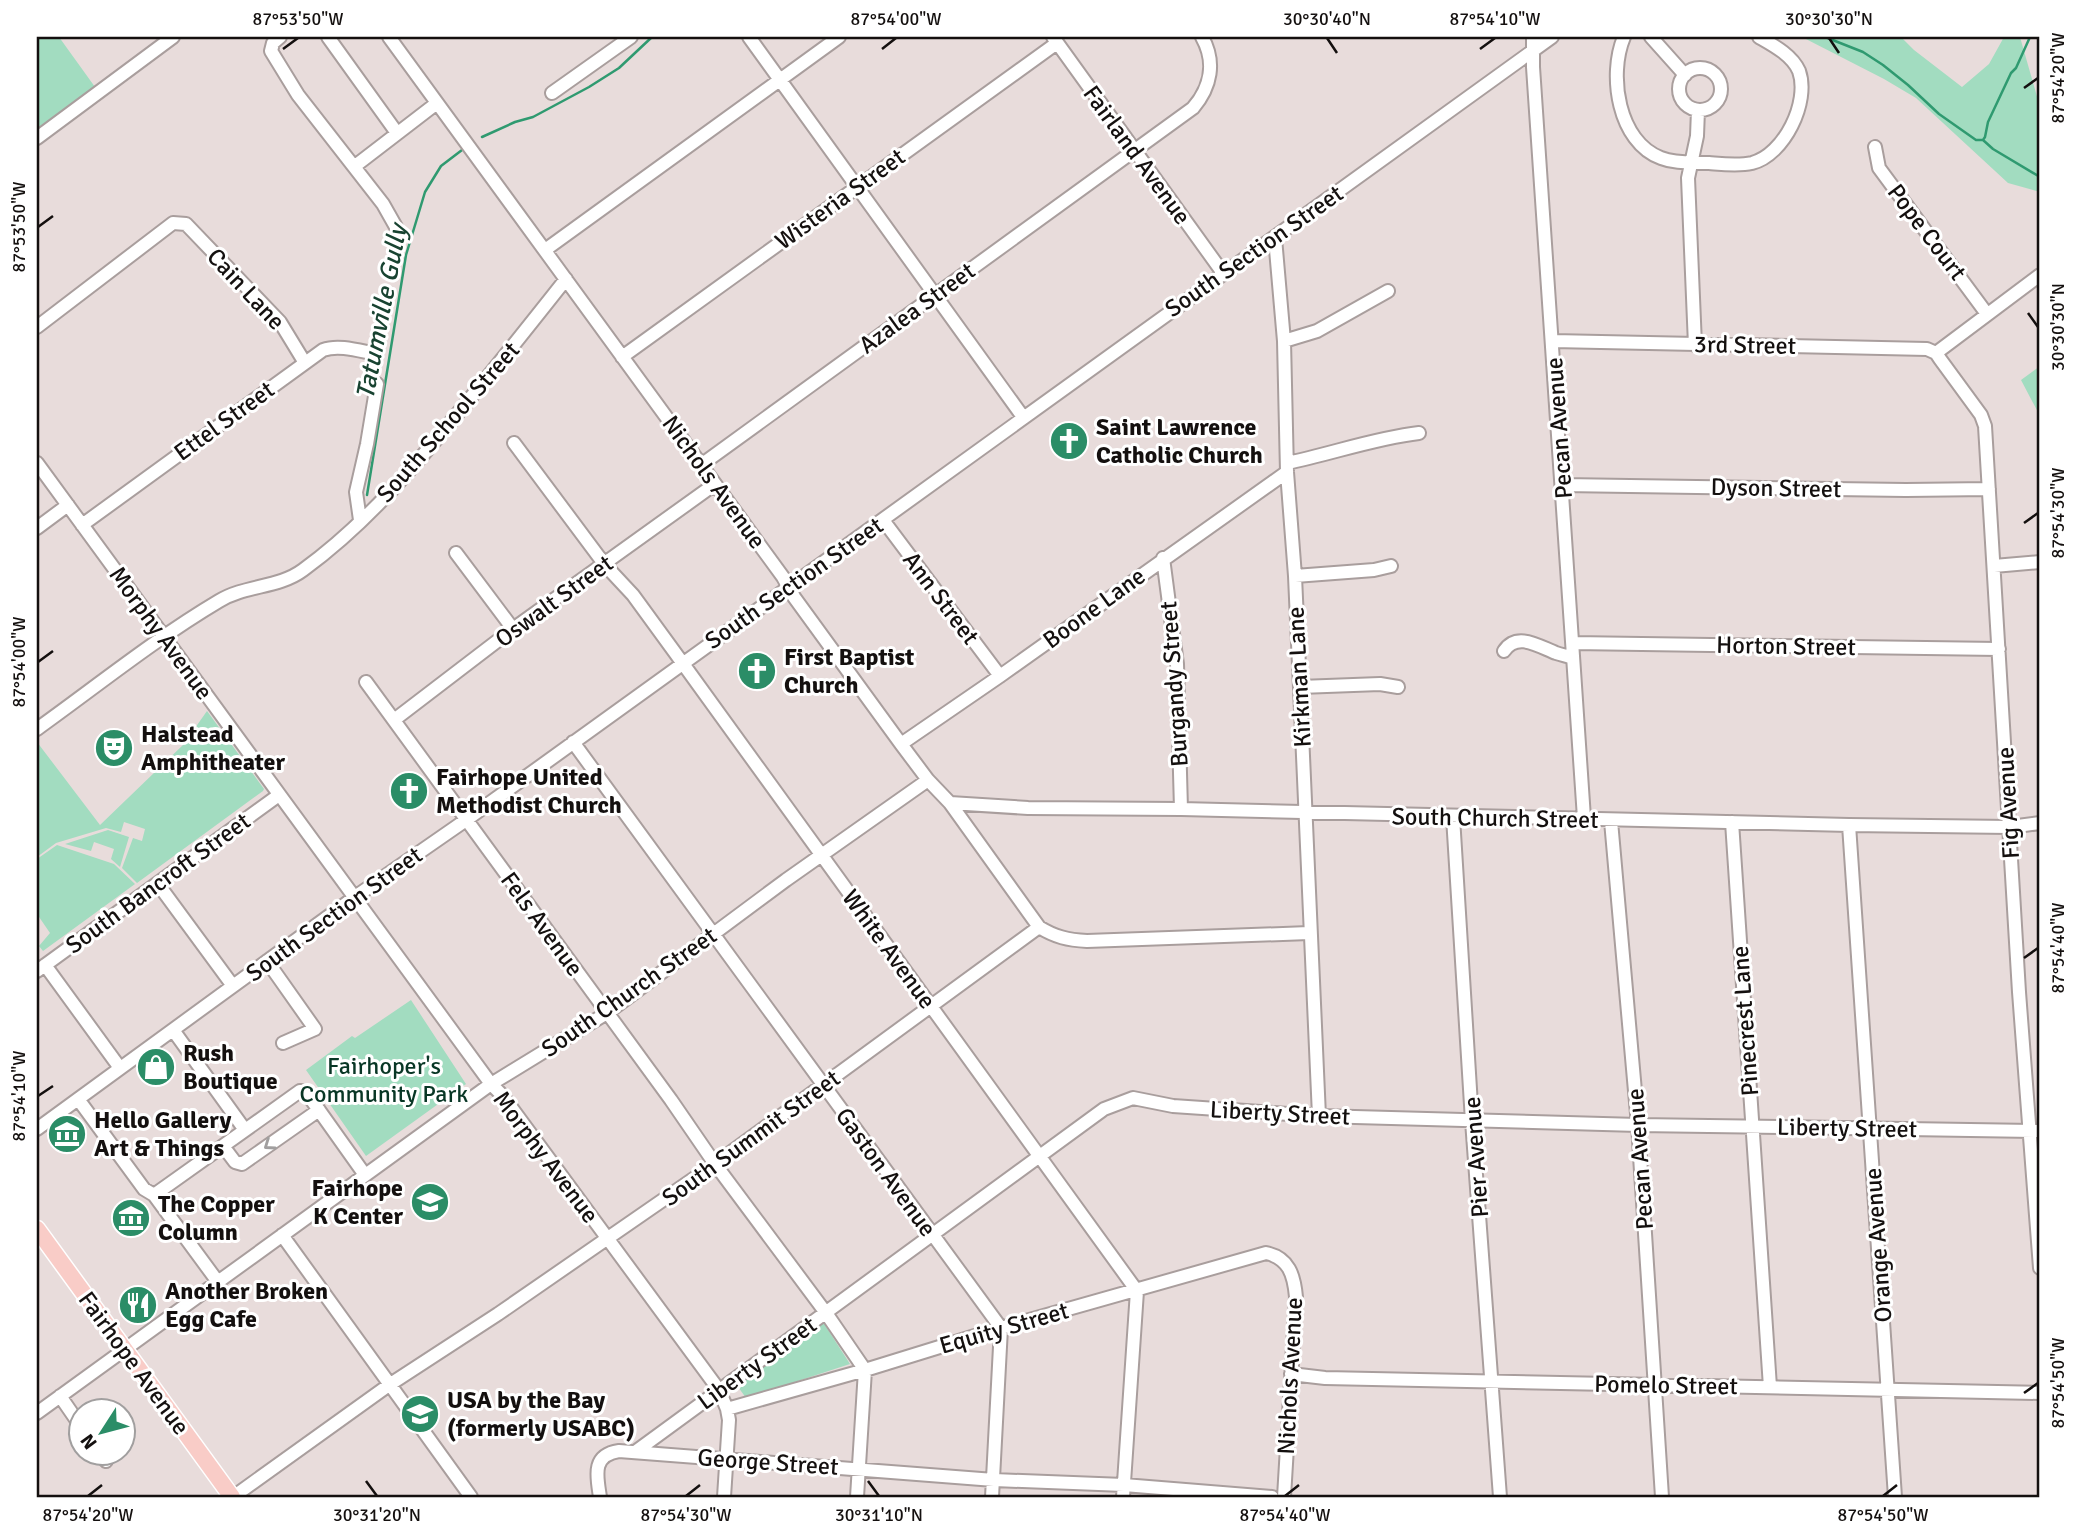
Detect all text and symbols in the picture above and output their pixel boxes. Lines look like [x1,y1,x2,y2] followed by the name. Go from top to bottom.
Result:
[253,8,343,30] text: 87°53'50"W
[851,8,941,30] text: 87°54'00"W
[1283,8,1371,30] text: 30°30'40"N
[1450,8,1540,30] text: 87°54'10"W
[1785,8,1873,30] text: 30°30'30"N
[2047,33,2069,123] text: 87°54'20"W
[1076,80,1198,230] street label: Fairland Avenue
[769,142,911,256] street label: Wisteria Street
[1159,178,1349,324] street label: South Section Street
[1881,178,1973,286] street label: Pope Court
[8,182,30,272] text: 87°53'50"W
[349,219,415,402] water label: Tatumville Gully
[201,242,291,336] street label: Cain Lane
[853,256,981,360] street label: Azalea Street
[2047,283,2069,371] text: 30°30'30"N
[1694,329,1796,361] street label: 3rd Street
[370,335,526,509] street label: South School Street
[1539,356,1579,500] street label: Pecan Avenue
[168,375,280,467] street label: Ettel Street
[656,409,772,555] street label: Nichols Avenue
[1096,412,1263,470] place label: Saint Lawrence Catholic Church
[1048,420,1090,462] church icon: Saint Lawrence Catholic Church
[2047,468,2069,558] text: 87°54'30"W
[1710,472,1842,504] street label: Dyson Street
[699,510,889,656] street label: South Section Street
[896,546,986,650] street label: Ann Street
[489,548,619,654] street label: Oswalt Street
[103,560,219,706] street label: Morphy Avenue
[1037,561,1151,655] street label: Boone Lane
[1153,600,1195,768] street label: Burgandy Street
[1280,606,1318,748] street label: Kirkman Lane
[8,617,30,707] text: 87°54'00"W
[1716,630,1856,662] street label: Horton Street
[784,642,914,700] place label: First Baptist Church
[736,650,778,692] church icon: First Baptist Church
[141,719,285,777] place label: Halstead Amphitheater
[93,727,135,769] theatre icon: Halstead Amphitheater
[1990,746,2026,860] street label: Fig Avenue
[436,762,622,820] place label: Fairhope United Methodist Church
[388,770,430,812] church icon: Fairhope United Methodist Church
[1391,801,1599,835] street label: South Church Street
[60,806,256,960] street label: South Bancroft Street
[240,840,428,988] street label: South Section Street
[494,866,590,982] street label: Fels Avenue
[836,883,942,1015] street label: White Avenue
[2047,903,2069,993] text: 87°54'40"W
[536,920,722,1064] street label: South Church Street
[1725,945,1765,1097] street label: Pinecrest Lane
[183,1038,278,1096] place label: Rush Boutique
[135,1046,177,1088] shop icon: Rush Boutique
[8,1051,30,1141] text: 87°54'10"W
[300,1051,468,1109] park label: Fairhoper's Community Park
[656,1063,846,1213] street label: South Summit Street
[487,1085,605,1229] street label: Morphy Avenue
[1620,1087,1660,1231] street label: Pecan Avenue
[1209,1094,1351,1132] street label: Liberty Street
[1457,1095,1495,1219] street label: Pier Avenue
[829,1102,943,1242] street label: Gaston Avenue
[94,1105,232,1163] place label: Hello Gallery Art & Things
[1777,1112,1917,1144] street label: Liberty Street
[46,1113,88,1155] museum icon: Hello Gallery Art & Things
[264,1137,277,1149] one-way arrow
[1858,1167,1898,1323] street label: Orange Avenue
[312,1173,403,1231] place label: Fairhope K Center
[409,1181,451,1223] school or university icon: Fairhope K Center
[158,1189,275,1247] place label: The Copper Column
[110,1197,152,1239] museum icon: The Copper Column
[165,1276,328,1334] place label: Another Broken Egg Cafe
[117,1284,159,1326] restaurant icon: Another Broken Egg Cafe
[72,1285,196,1441] street label: Fairhope Avenue
[936,1295,1072,1361] street label: Equity Street
[1271,1297,1309,1455] street label: Nichols Avenue
[692,1310,822,1416] street label: Liberty Street
[2047,1338,2069,1428] text: 87°54'50"W
[1594,1369,1738,1401] street label: Pomelo Street
[447,1385,635,1443] place label: USA by the Bay (formerly USABC)
[399,1393,441,1435] school or university icon: USA by the Bay (formerly USABC)
[66,1398,136,1468] north arrow
[75,1429,103,1454] text: N
[697,1442,839,1482] street label: George Street
[43,1504,133,1526] text: 87°54'20"W
[333,1504,421,1526] text: 30°31'20"N
[641,1504,731,1526] text: 87°54'30"W
[835,1504,923,1526] text: 30°31'10"N
[1240,1504,1330,1526] text: 87°54'40"W
[1838,1504,1928,1526] text: 87°54'50"W

